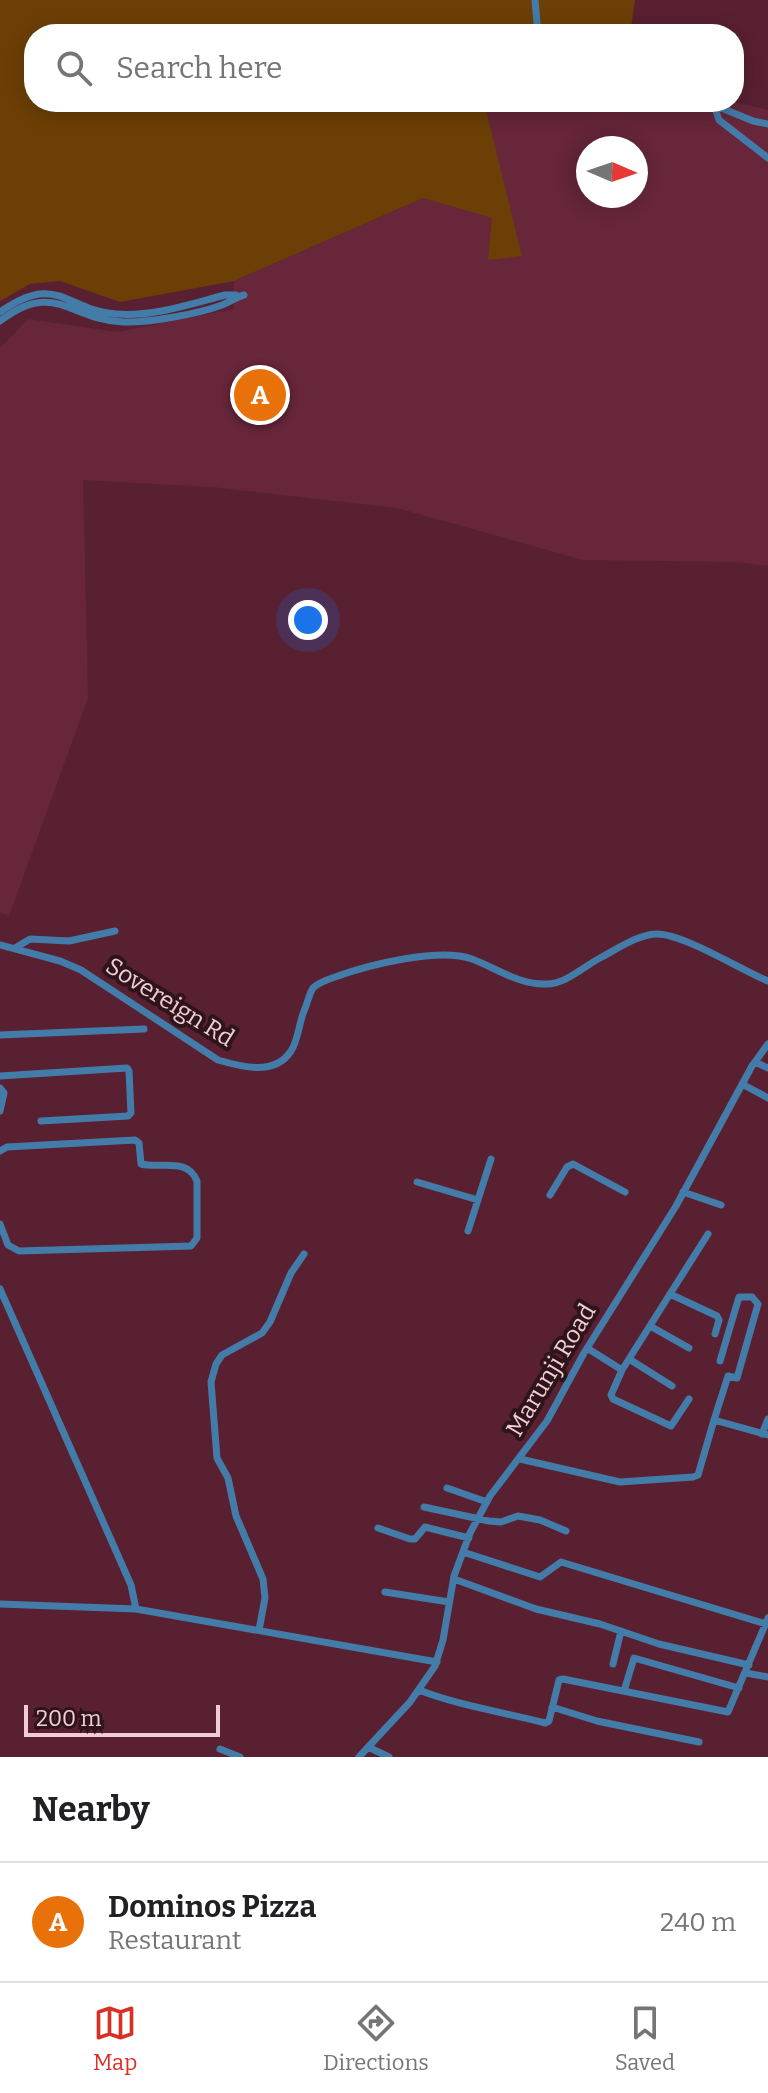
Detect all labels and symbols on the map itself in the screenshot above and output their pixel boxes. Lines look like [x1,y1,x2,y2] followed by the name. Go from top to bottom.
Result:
[576,136,648,208] north arrow
[234,365,286,425] pin: A
[288,600,328,640] your location
[101,952,239,1052] street label: Sovereign Rd
[500,1299,602,1441] street label: Marunji Road
[24,1701,220,1737] scale bar

